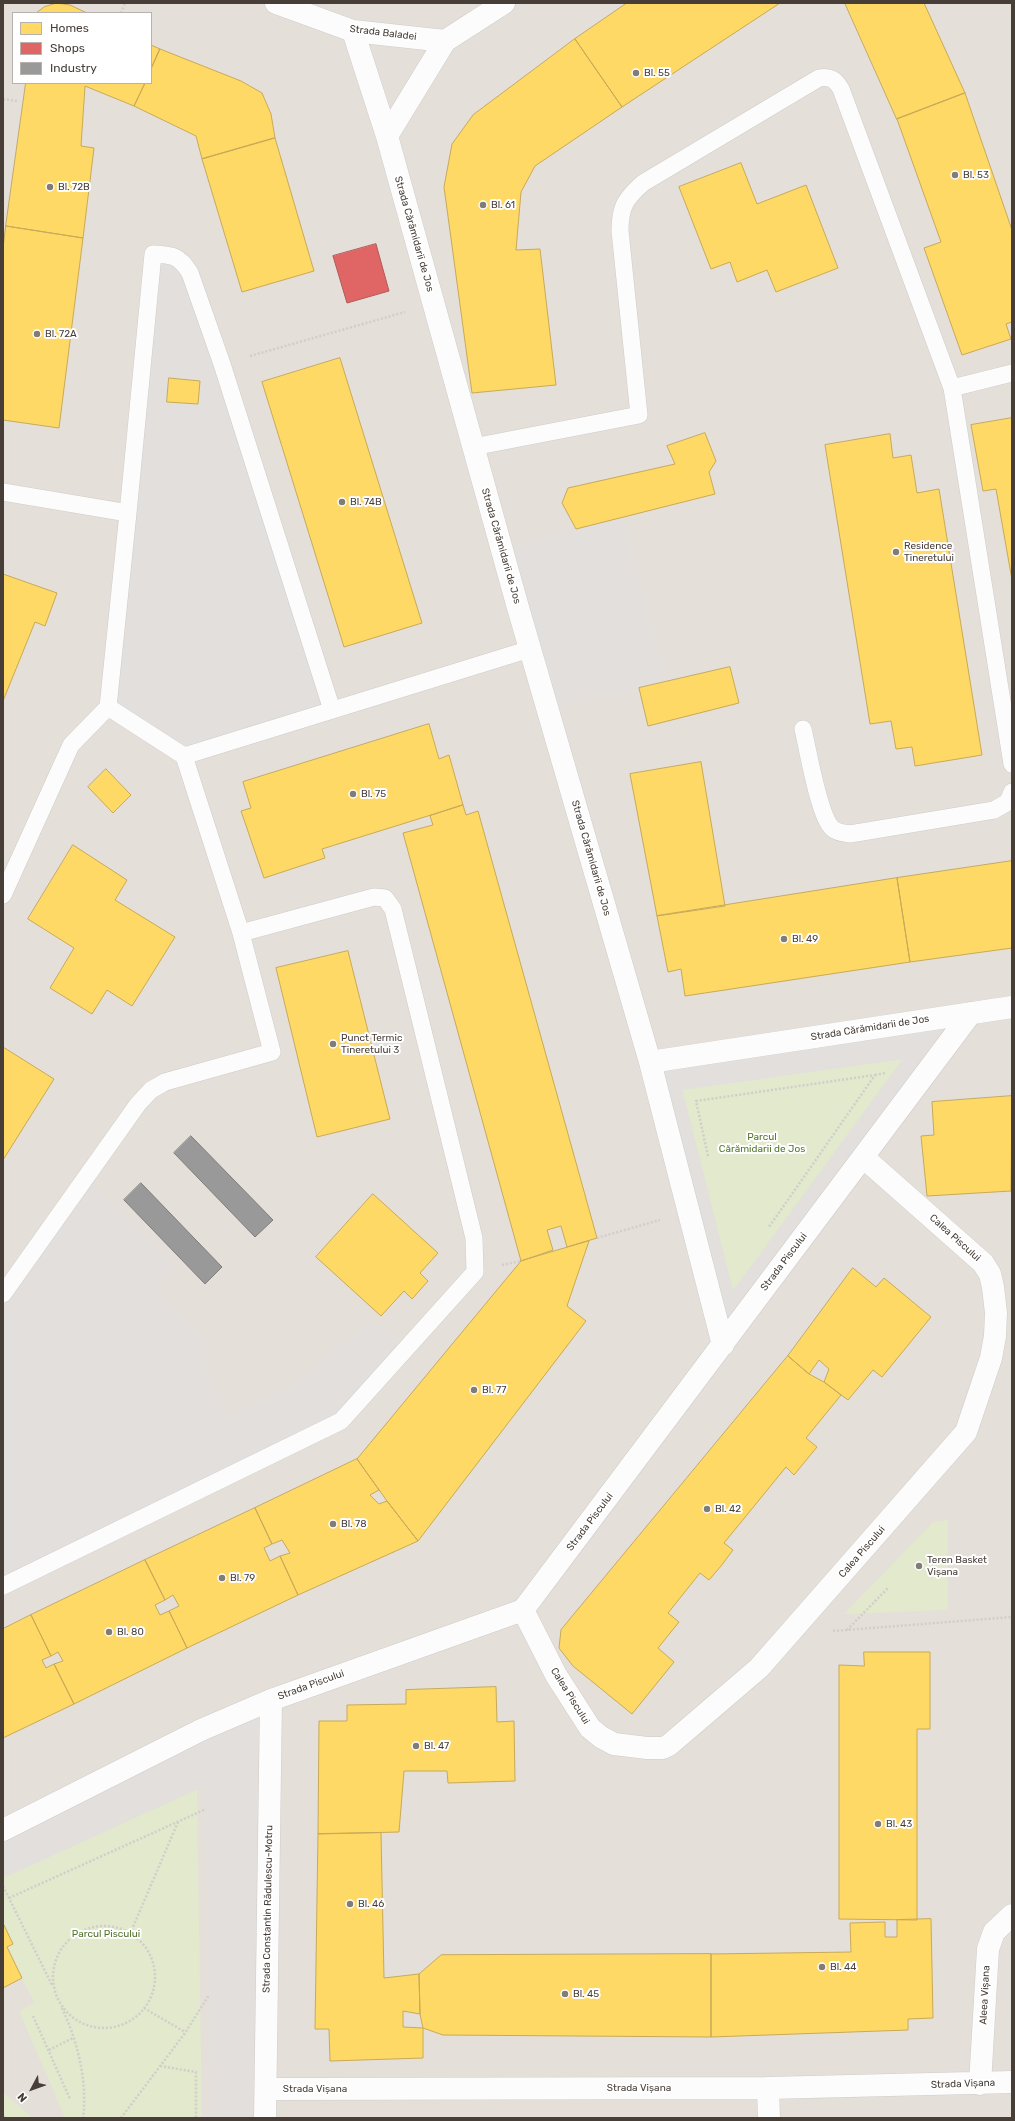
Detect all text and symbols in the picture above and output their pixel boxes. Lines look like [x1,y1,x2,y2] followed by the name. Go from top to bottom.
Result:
[12,12,152,84] legend
[50,21,89,35] text: Homes
[349,23,417,43] street label: Strada Baladei
[50,41,85,55] text: Shops
[50,61,97,75] text: Industry
[644,67,670,79] place label: Bl. 55
[631,68,641,78] marker: Bl. 55
[963,169,989,181] place label: Bl. 53
[950,170,960,180] marker: Bl. 53
[392,175,436,293] street label: Strada Cărămidarii de Jos
[58,181,90,193] place label: Bl. 72B
[45,182,55,192] marker: Bl. 72B
[491,199,515,211] place label: Bl. 61
[478,200,488,210] marker: Bl. 61
[45,328,77,340] place label: Bl. 72A
[32,329,42,339] marker: Bl. 72A
[479,487,523,605] street label: Strada Cărămidarii de Jos
[350,496,382,508] place label: Bl. 74B
[337,497,347,507] marker: Bl. 74B
[904,540,954,564] place label: Residence Tineretului
[891,547,901,557] marker: Residence Tineretului
[361,788,386,800] place label: Bl. 75
[348,789,358,799] marker: Bl. 75
[569,799,613,917] street label: Strada Cărămidarii de Jos
[792,933,818,945] place label: Bl. 49
[779,934,789,944] marker: Bl. 49
[810,1013,930,1043] street label: Strada Cărămidarii de Jos
[341,1032,402,1056] place label: Punct Termic Tineretului 3
[328,1039,338,1049] marker: Punct Termic Tineretului 3
[719,1131,805,1154] park label: Parcul Cărămidarii de Jos
[927,1212,983,1264] street label: Calea Piscului
[758,1231,810,1293] street label: Strada Piscului
[482,1384,506,1396] place label: Bl. 77
[469,1385,479,1395] marker: Bl. 77
[564,1491,616,1553] street label: Strada Piscului
[715,1503,741,1515] place label: Bl. 42
[702,1504,712,1514] marker: Bl. 42
[341,1518,367,1530] place label: Bl. 78
[328,1519,338,1529] marker: Bl. 78
[836,1524,888,1580] street label: Calea Piscului
[927,1554,987,1578] place label: Teren Basket Vișana
[914,1561,924,1571] marker: Teren Basket Vișana
[230,1572,255,1584] place label: Bl. 79
[217,1573,227,1583] marker: Bl. 79
[117,1626,144,1638] place label: Bl. 80
[104,1627,114,1637] marker: Bl. 80
[548,1665,592,1727] street label: Calea Piscului
[276,1667,346,1703] street label: Strada Piscului
[424,1740,449,1752] place label: Bl. 47
[411,1741,421,1751] marker: Bl. 47
[886,1818,912,1830] place label: Bl. 43
[873,1819,883,1829] marker: Bl. 43
[261,1825,275,1993] street label: Strada Constantin Rădulescu-Motru
[358,1898,384,1910] place label: Bl. 46
[345,1899,355,1909] marker: Bl. 46
[72,1928,140,1940] park label: Parcul Piscului
[830,1961,856,1973] place label: Bl. 44
[817,1962,827,1972] marker: Bl. 44
[977,1965,993,2025] street label: Aleea Vișana
[573,1988,599,2000] place label: Bl. 45
[560,1989,570,1999] marker: Bl. 45
[12,2069,52,2109] north arrow
[931,2077,995,2091] street label: Strada Vișana
[607,2082,671,2094] street label: Strada Vișana
[283,2083,347,2095] street label: Strada Vișana
[15,2090,30,2104] text: N

